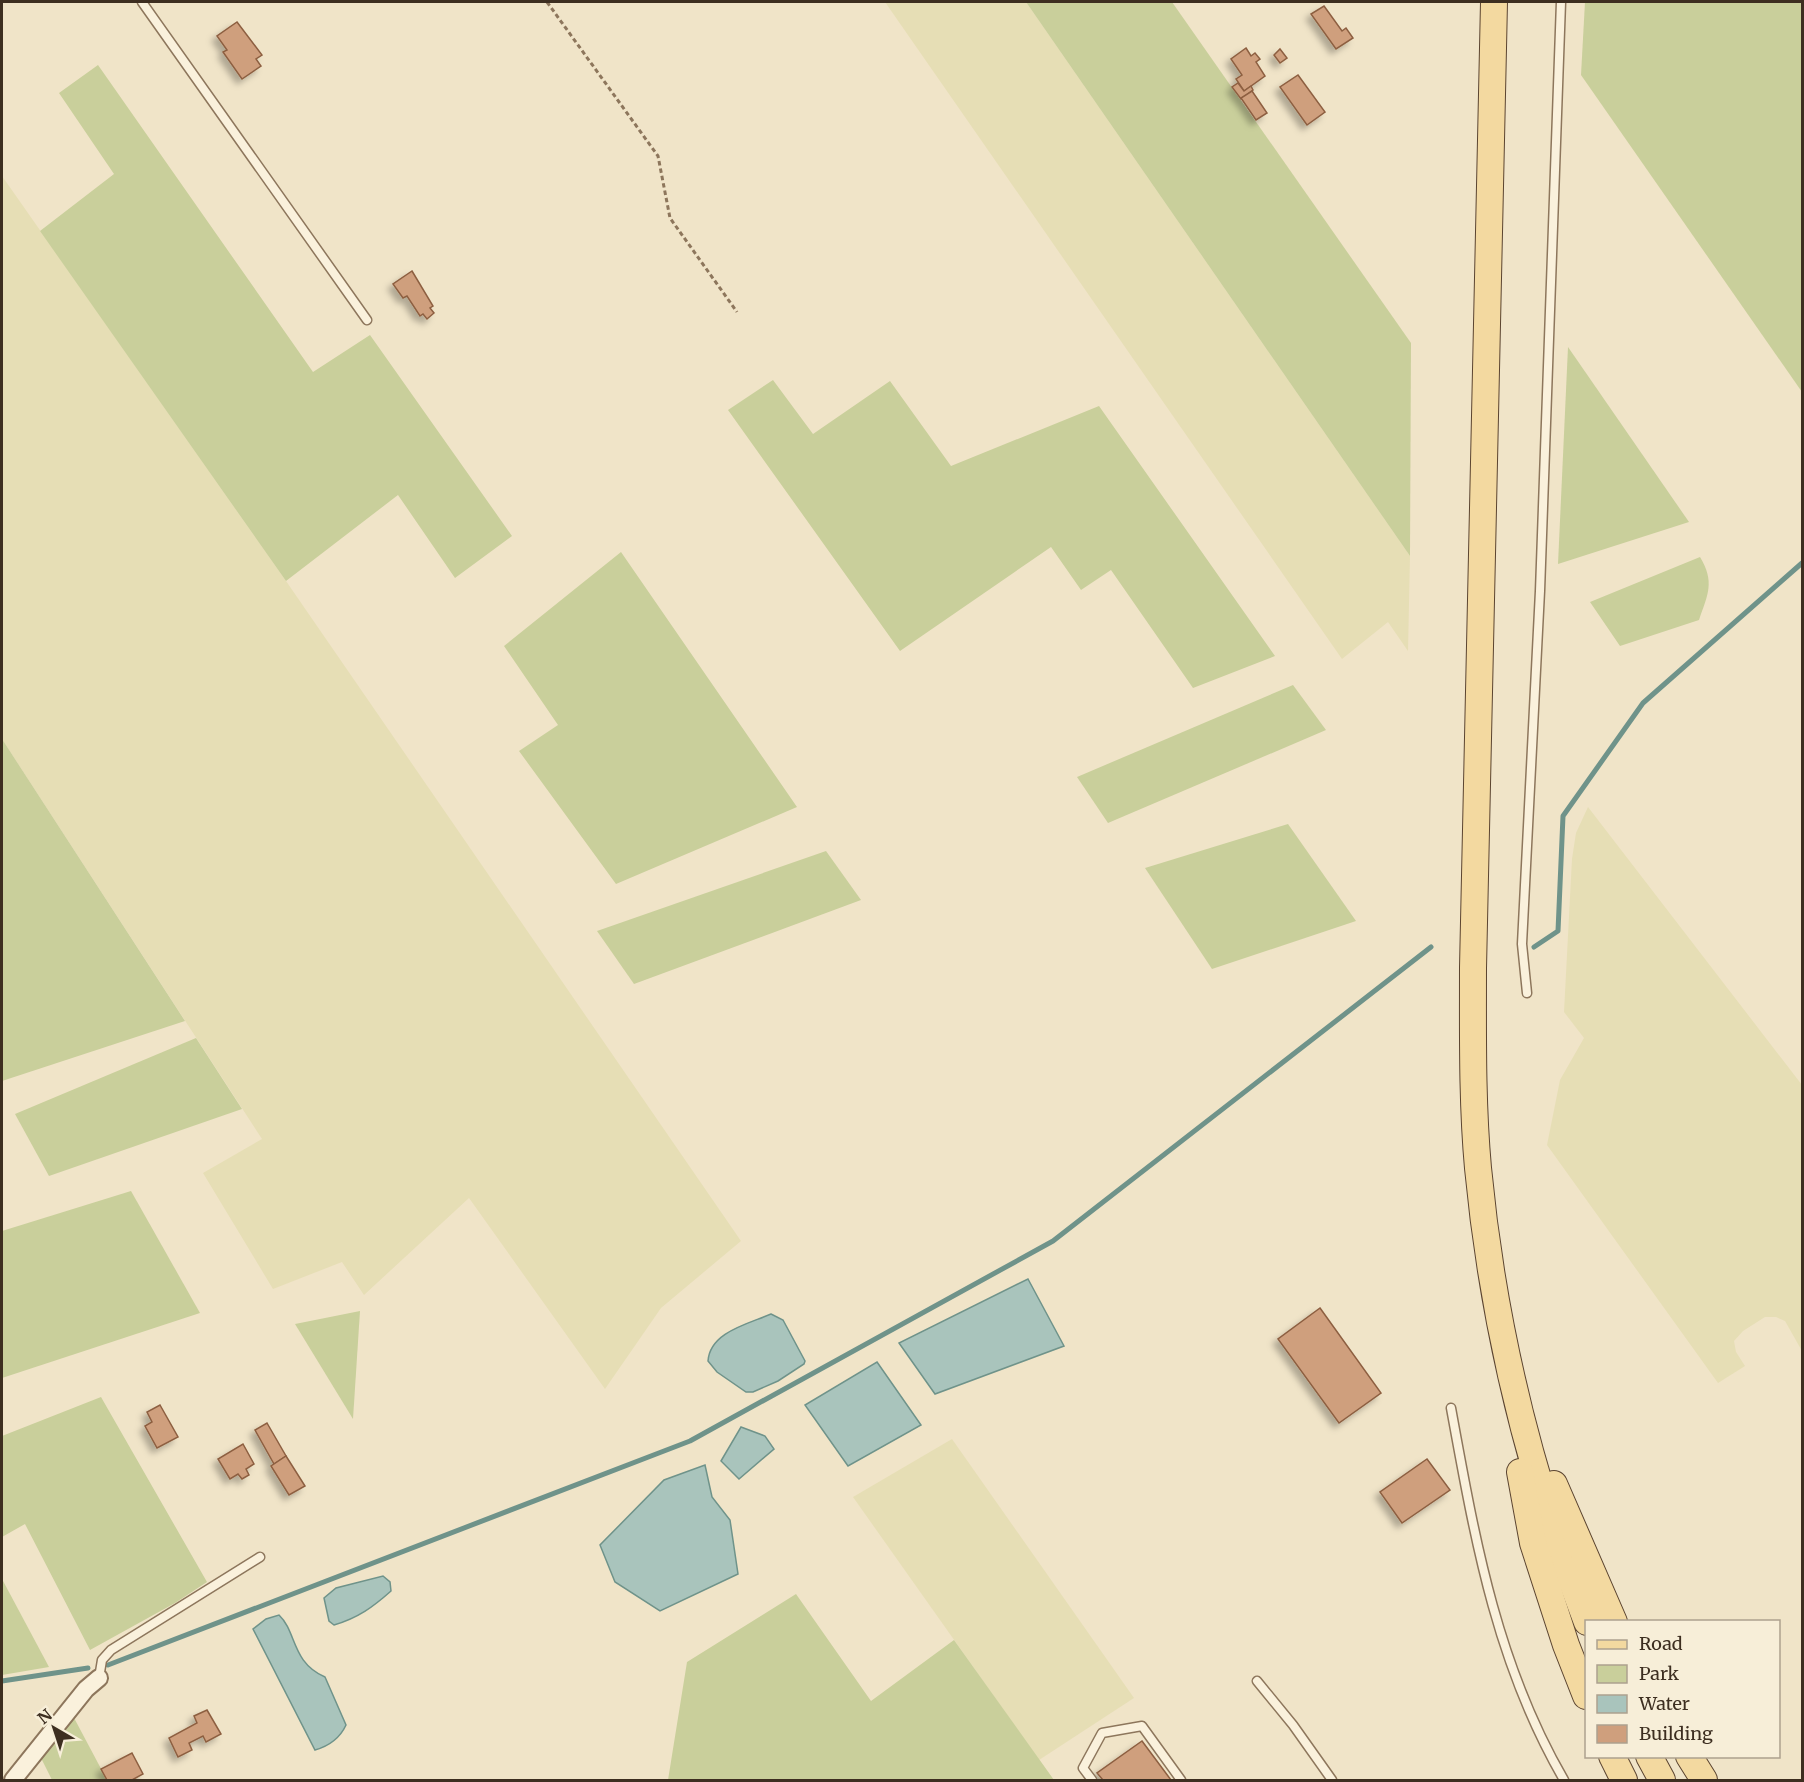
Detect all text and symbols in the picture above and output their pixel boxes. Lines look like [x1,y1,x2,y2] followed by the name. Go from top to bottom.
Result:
[1585,1620,1780,1758] legend
[1639,1632,1683,1655] text: Road
[1639,1662,1680,1685] text: Park
[1638,1692,1690,1715] text: Water
[24,1698,84,1758] north arrow
[33,1704,56,1728] text: N
[1639,1722,1713,1745] text: Building

